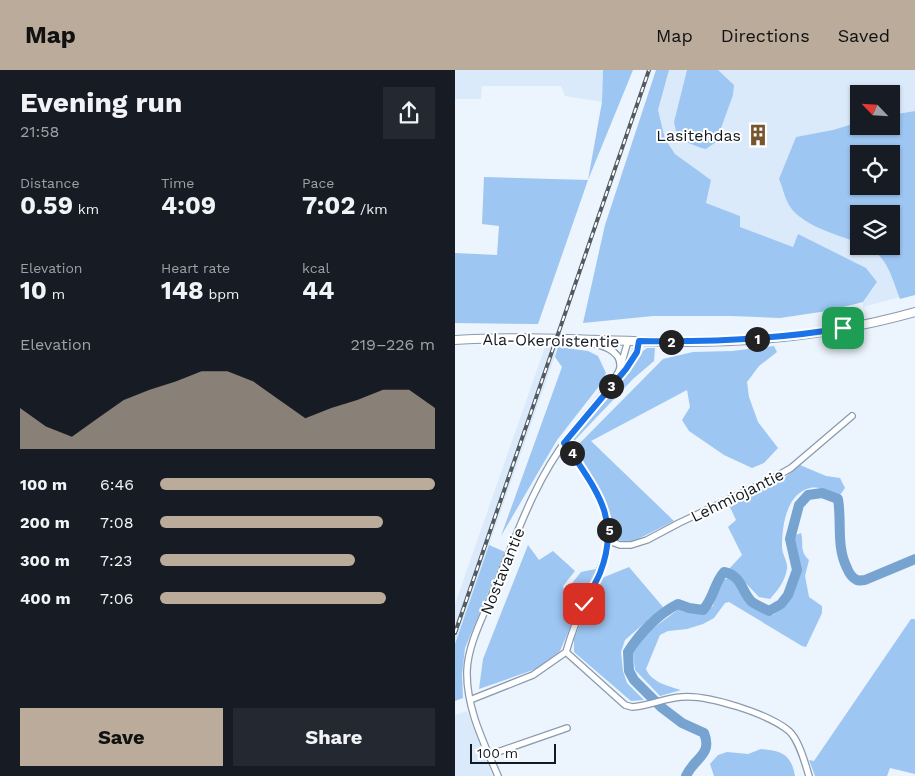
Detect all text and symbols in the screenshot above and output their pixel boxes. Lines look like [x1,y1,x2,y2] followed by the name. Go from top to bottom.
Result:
[25,21,76,49] text: Map
[656,25,693,46] text: Map
[721,25,810,46] text: Directions
[838,25,890,46] text: Saved
[850,85,900,135] north arrow
[850,85,900,255] map controls
[20,86,182,119] text: Evening run
[383,87,435,139] button: share
[20,122,59,141] text: 21:58
[745,122,771,148] building icon: Lasitehdas
[656,126,741,145] place label: Lasitehdas
[850,145,900,195] button: locate
[20,175,80,191] text: Distance
[161,175,194,191] text: Time
[302,175,334,191] text: Pace
[20,191,73,220] text: 0.59
[161,191,216,220] text: 4:09
[302,191,355,220] text: 7:02
[73,201,99,217] text: km
[355,201,388,217] text: /km
[850,205,900,255] button: layers
[20,260,83,276] text: Elevation
[161,260,230,276] text: Heart rate
[302,260,330,276] text: kcal
[20,276,47,305] text: 10
[161,276,204,305] text: 148
[302,276,334,305] text: 44
[47,286,65,302] text: m
[204,286,239,302] text: bpm
[822,307,864,349] pin
[829,314,857,342] icon: arrive
[745,326,769,352] pin: 1
[482,330,620,351] street label: Ala-Okeroistentie
[659,330,683,354] pin: 2
[754,331,761,347] text: 1
[667,334,676,350] text: 2
[20,335,91,354] text: Elevation
[350,335,435,354] text: 219–226 m
[599,374,623,398] pin: 3
[607,378,616,394] text: 3
[559,440,585,466] pin: 4
[568,445,577,461] text: 4
[688,465,787,526] street label: Lehmiojantie
[20,475,67,494] text: 100 m
[100,475,134,494] text: 6:46
[20,513,70,532] text: 200 m
[100,513,134,532] text: 7:08
[597,518,621,542] pin: 5
[605,522,614,538] text: 5
[476,525,529,618] street label: Nostavantie
[20,551,70,570] text: 300 m
[100,551,132,570] text: 7:23
[563,583,605,625] pin
[20,589,71,608] text: 400 m
[100,589,133,608] text: 7:06
[570,590,598,618] icon: check
[20,708,223,766] button: Save
[233,708,435,766] button: Share
[470,741,556,764] scale bar
[477,745,518,761] text: 100 m

